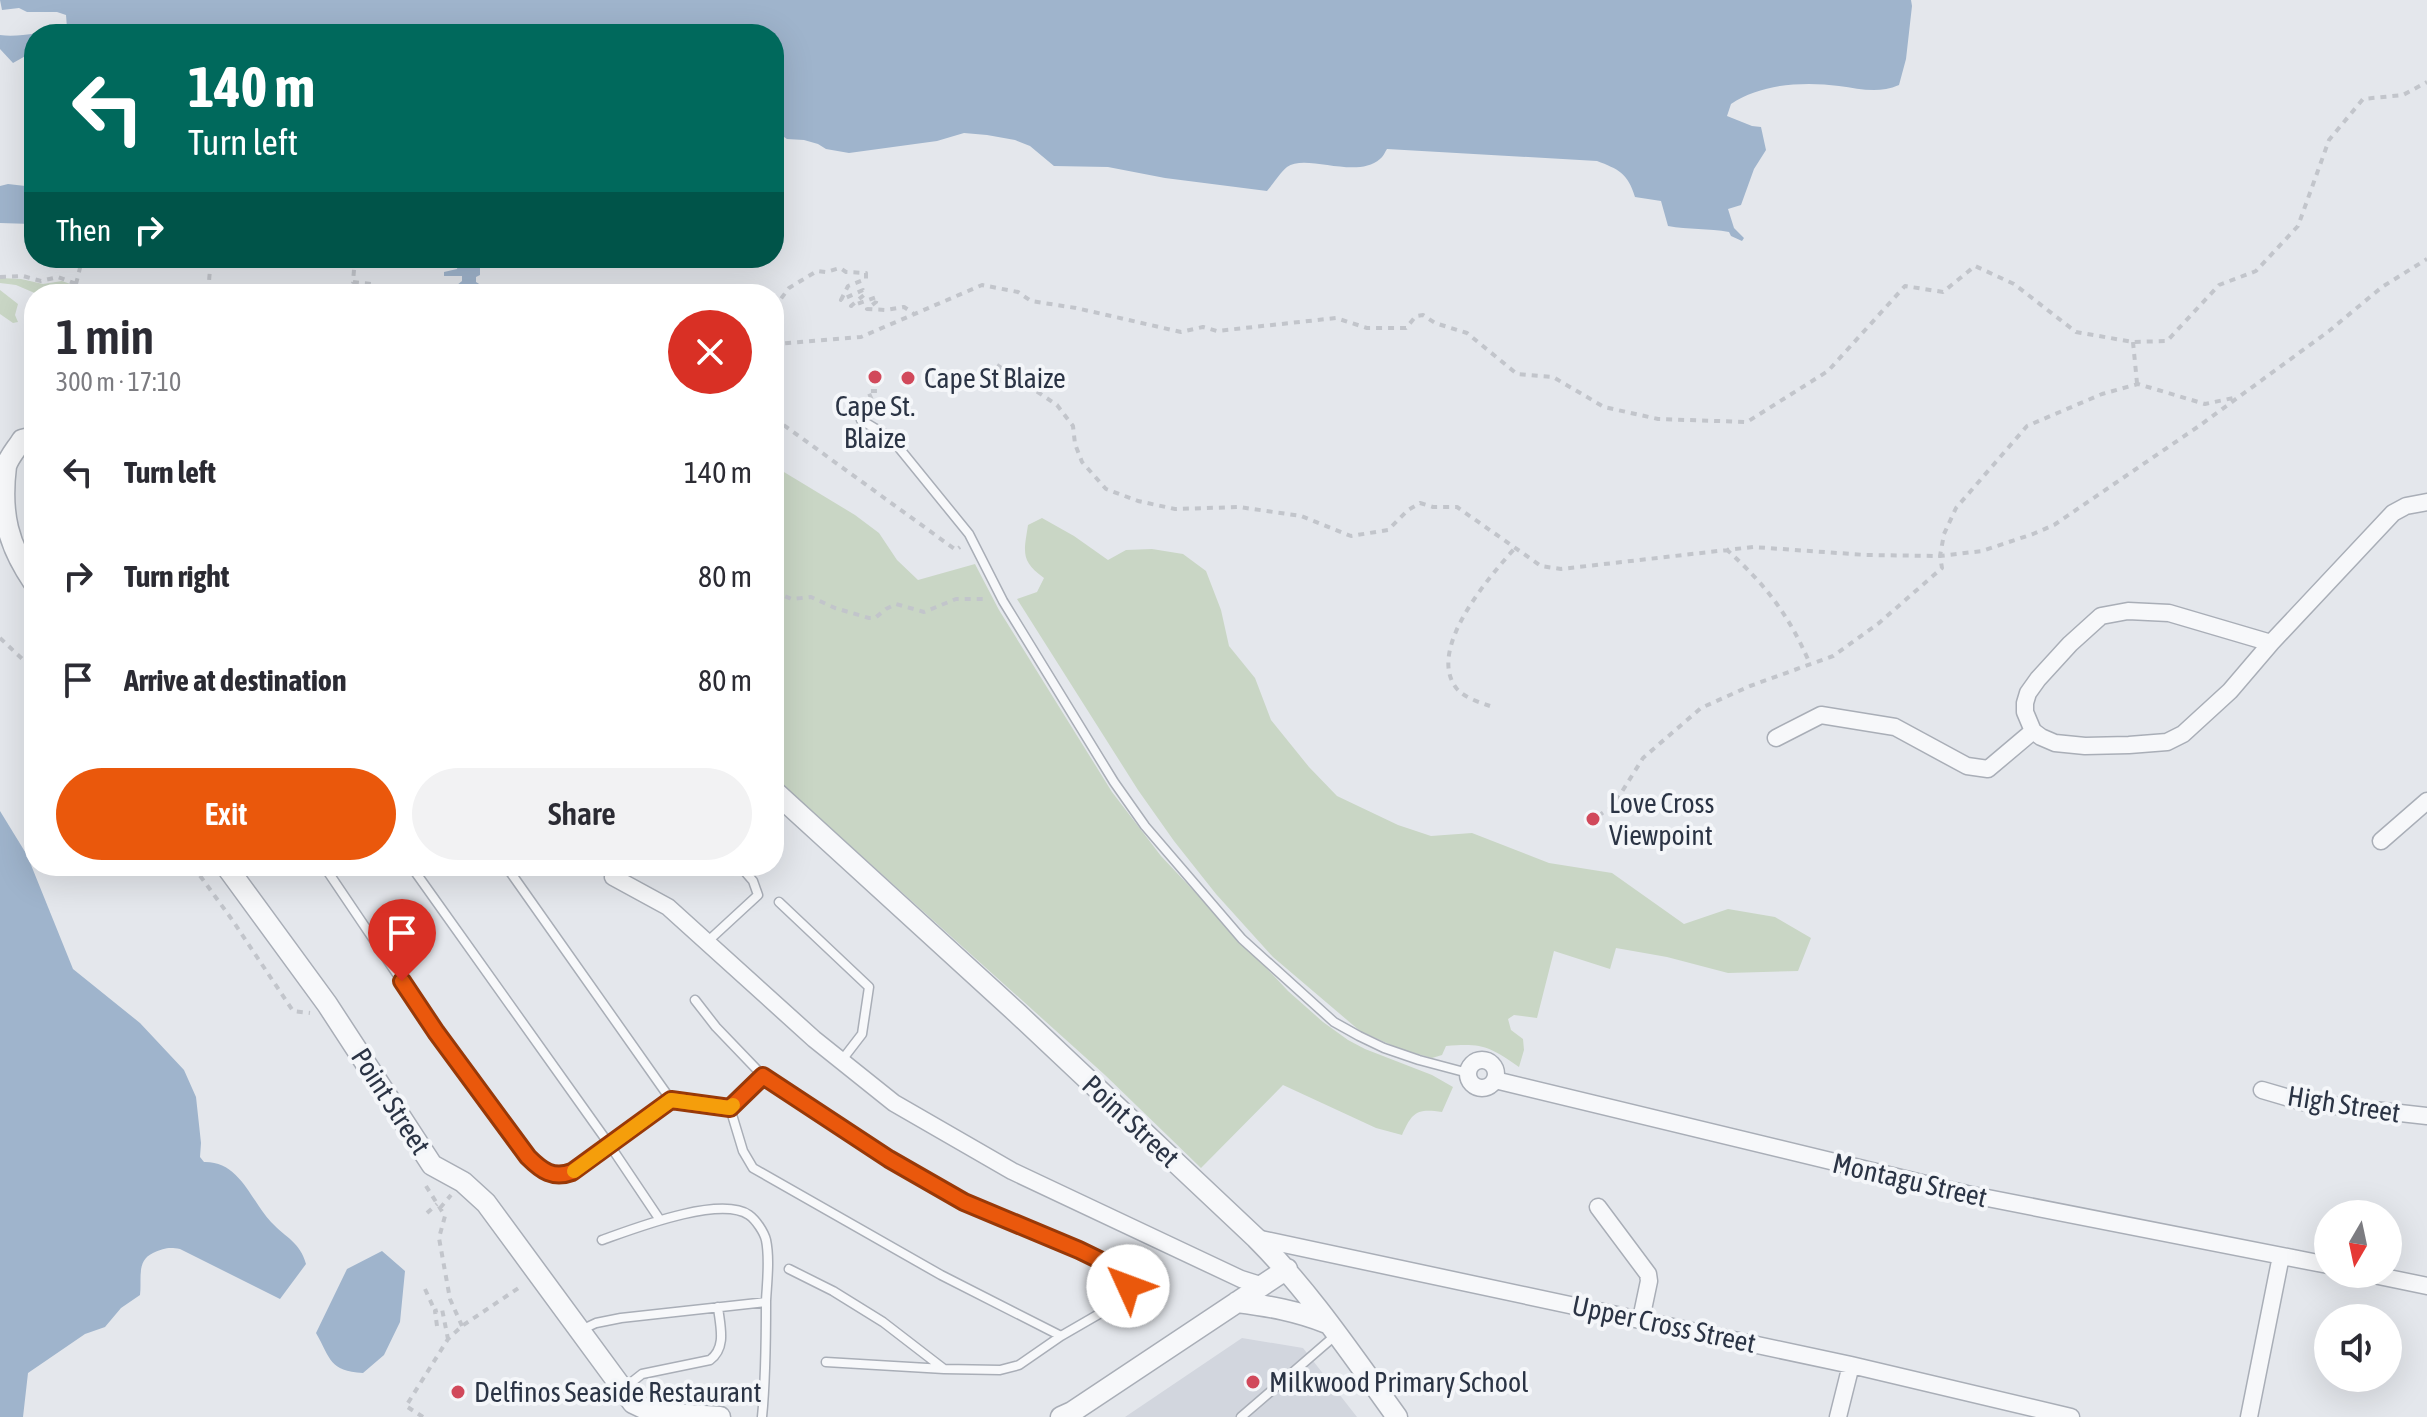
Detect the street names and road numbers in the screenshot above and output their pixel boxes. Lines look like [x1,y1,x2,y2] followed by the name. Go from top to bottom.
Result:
[345,1042,437,1160] street label: Point Street
[1076,1068,1186,1174] street label: Point Street
[2285,1079,2403,1129] street label: High Street
[1830,1147,1990,1213] street label: Montagu Street
[1569,1289,1759,1359] street label: Upper Cross Street

